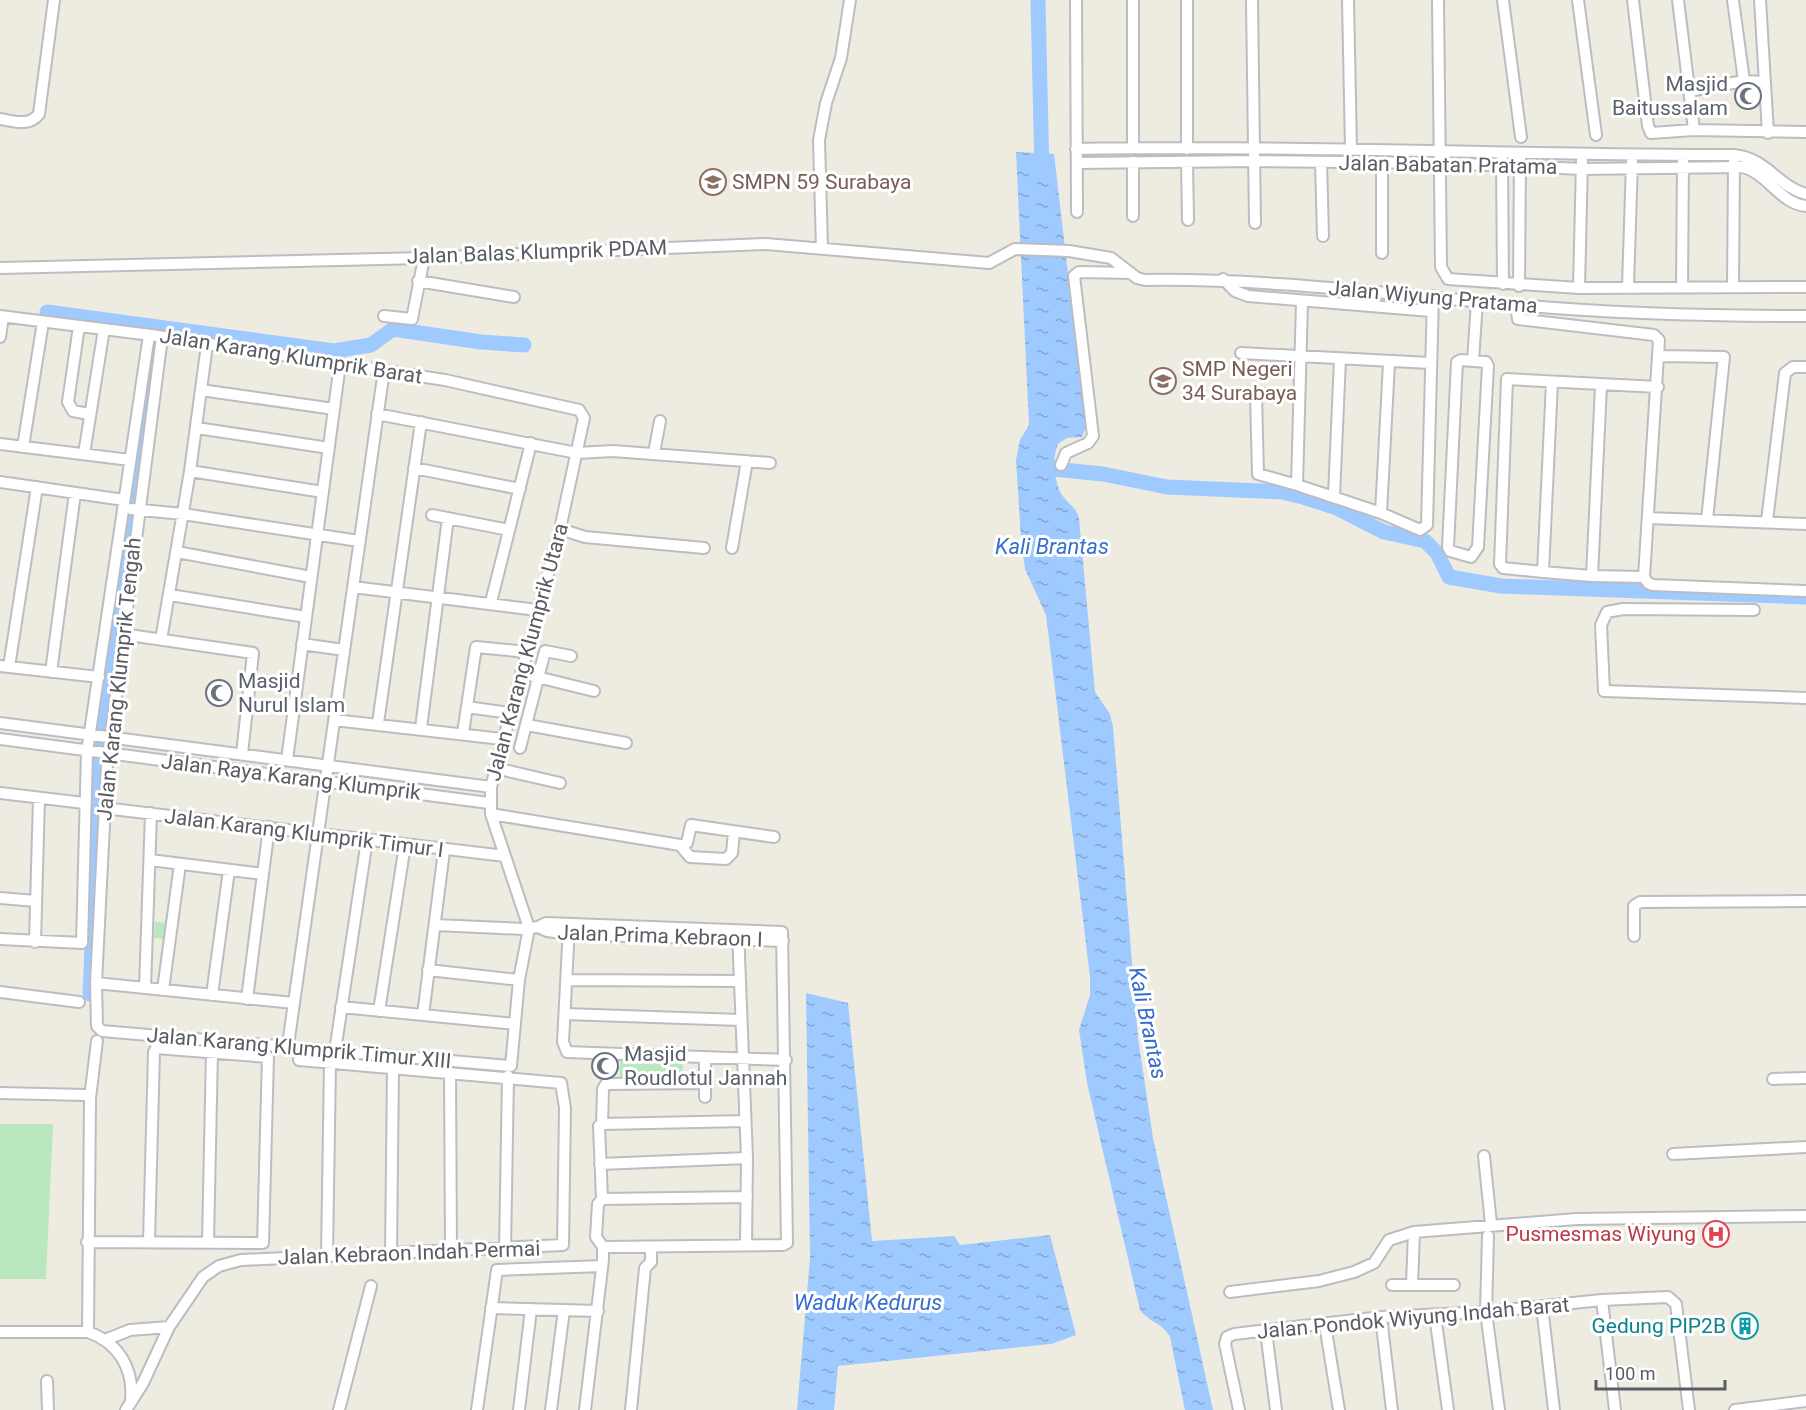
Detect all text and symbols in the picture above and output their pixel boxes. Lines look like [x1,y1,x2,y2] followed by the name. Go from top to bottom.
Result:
[1612,72,1728,120] place label: Masjid Baitussalam
[1733,81,1763,111] mosque icon: Masjid Baitussalam
[1338,151,1558,179] street label: Jalan Babatan Pratama
[698,167,728,197] school or university icon: SMPN 59 Surabaya
[732,170,912,194] place label: SMPN 59 Surabaya
[406,235,668,269] street label: Jalan Balas Klumprik PDAM
[1328,276,1538,318] street label: Jalan Wiyung Pratama
[158,323,424,389] street label: Jalan Karang Klumprik Barat
[1182,357,1297,405] place label: SMP Negeri 34 Surabaya
[1148,366,1178,396] school or university icon: SMP Negeri 34 Surabaya
[481,520,573,784] street label: Jalan Karang Klumprik Utara
[995,534,1109,559] water label: Kali Brantas
[92,536,146,822] street label: Jalan Karang Klumprik Tengah
[238,669,345,717] place label: Masjid Nurul Islam
[204,678,234,708] mosque icon: Masjid Nurul Islam
[160,749,422,805] street label: Jalan Raya Karang Klumprik
[163,804,445,862] street label: Jalan Karang Klumprik Timur I
[557,920,763,952] street label: Jalan Prima Kebraon I
[1124,965,1172,1081] water label: Kali Brantas
[146,1023,452,1073] street label: Jalan Karang Klumprik Timur XIII
[624,1042,787,1090] place label: Masjid Roudlotul Jannah
[590,1051,620,1081] mosque icon: Masjid Roudlotul Jannah
[1701,1219,1731,1249] hospital icon: Pusmesmas Wiyung
[1505,1222,1696,1246] place label: Pusmesmas Wiyung
[277,1236,541,1270] street label: Jalan Kebraon Indah Permai
[794,1290,942,1315] water label: Waduk Kedurus
[1256,1292,1570,1344] street label: Jalan Pondok Wiyung Indah Barat
[1730,1311,1760,1341] building icon: Gedung PIP2B
[1591,1314,1726,1338] place label: Gedung PIP2B
[1596,1353,1725,1391] scale bar
[1605,1363,1656,1384] text: 100 m

